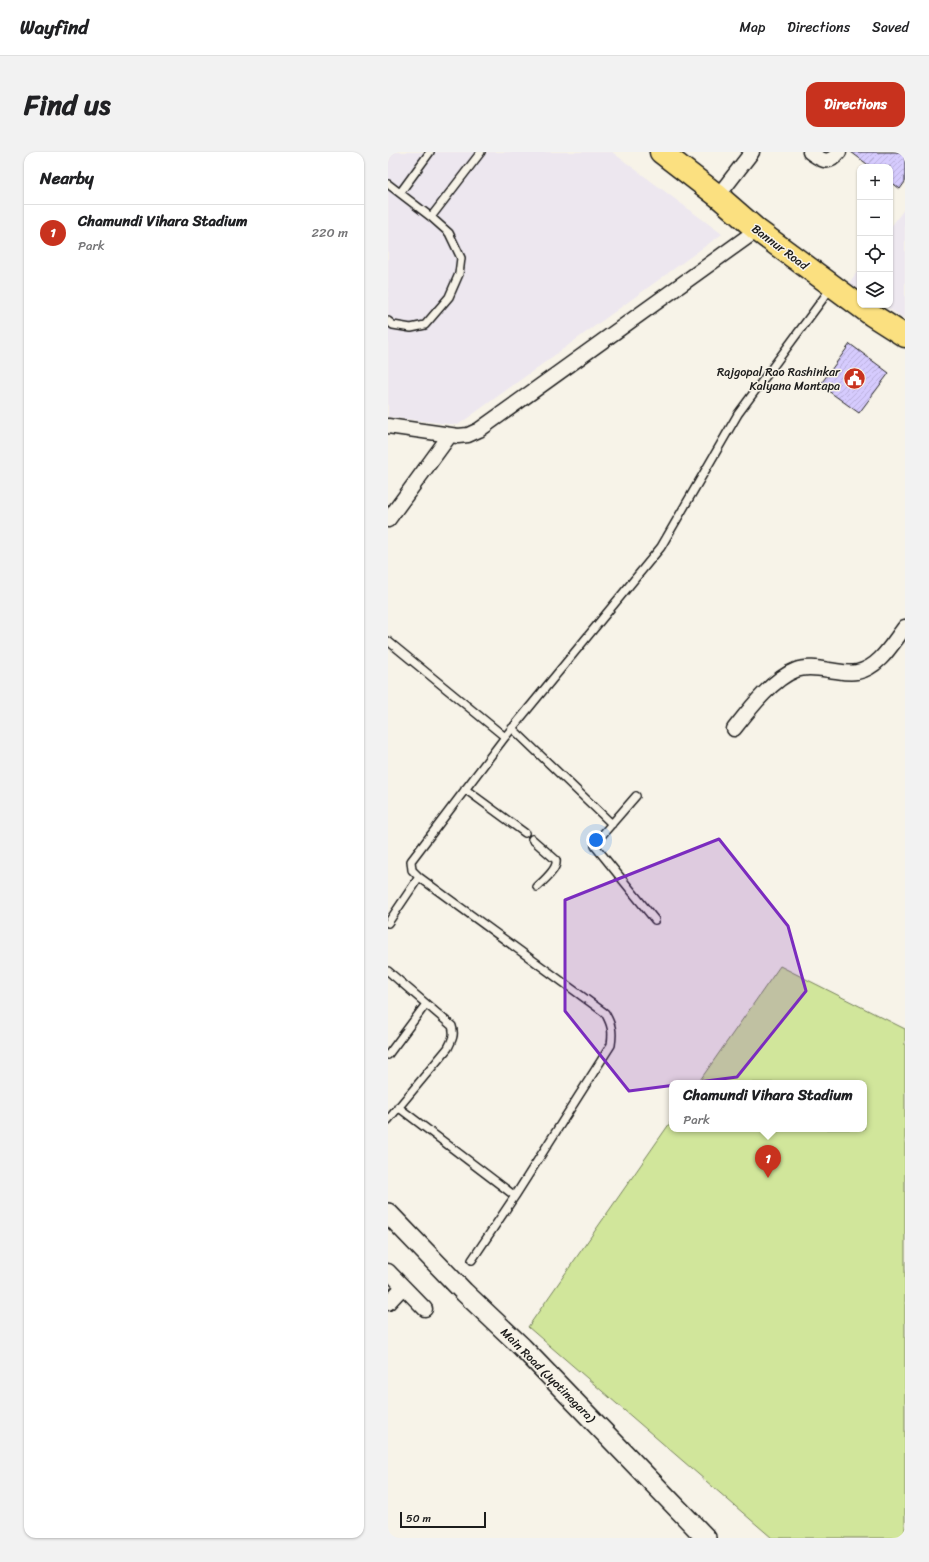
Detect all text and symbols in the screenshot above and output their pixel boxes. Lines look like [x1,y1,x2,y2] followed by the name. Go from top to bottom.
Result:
[20,11,88,44] text: Wayfind
[739,15,765,40] text: Map
[787,15,850,40] text: Directions
[872,15,909,40] text: Saved
[24,80,111,129] text: Find us
[806,82,905,127] button: Directions
[40,163,94,193] text: Nearby
[857,164,893,308] map controls
[857,164,893,200] button: +
[857,200,893,236] button: −
[78,208,248,234] text: Chamundi Vihara Stadium
[747,218,815,277] street label: Bannur Road
[50,221,56,244] text: 1
[311,221,348,244] text: 220 m
[78,234,105,257] text: Park
[857,236,893,272] button: locate
[857,272,893,308] button: layers
[717,361,841,397] place label: Rajgopal Rao Rashinkar Kalyana Mantapa
[842,366,868,392] public building icon: Rajgopal Rao Rashinkar Kalyana Mantapa
[586,830,606,850] your location
[669,1080,867,1132] popup
[683,1082,853,1108] text: Chamundi Vihara Stadium
[683,1108,710,1131] text: Park
[755,1145,781,1178] pin: 1
[495,1322,602,1429] street label: Main Road (Jyotinagara)
[406,1509,431,1528] text: 50 m
[400,1510,486,1529] scale bar

